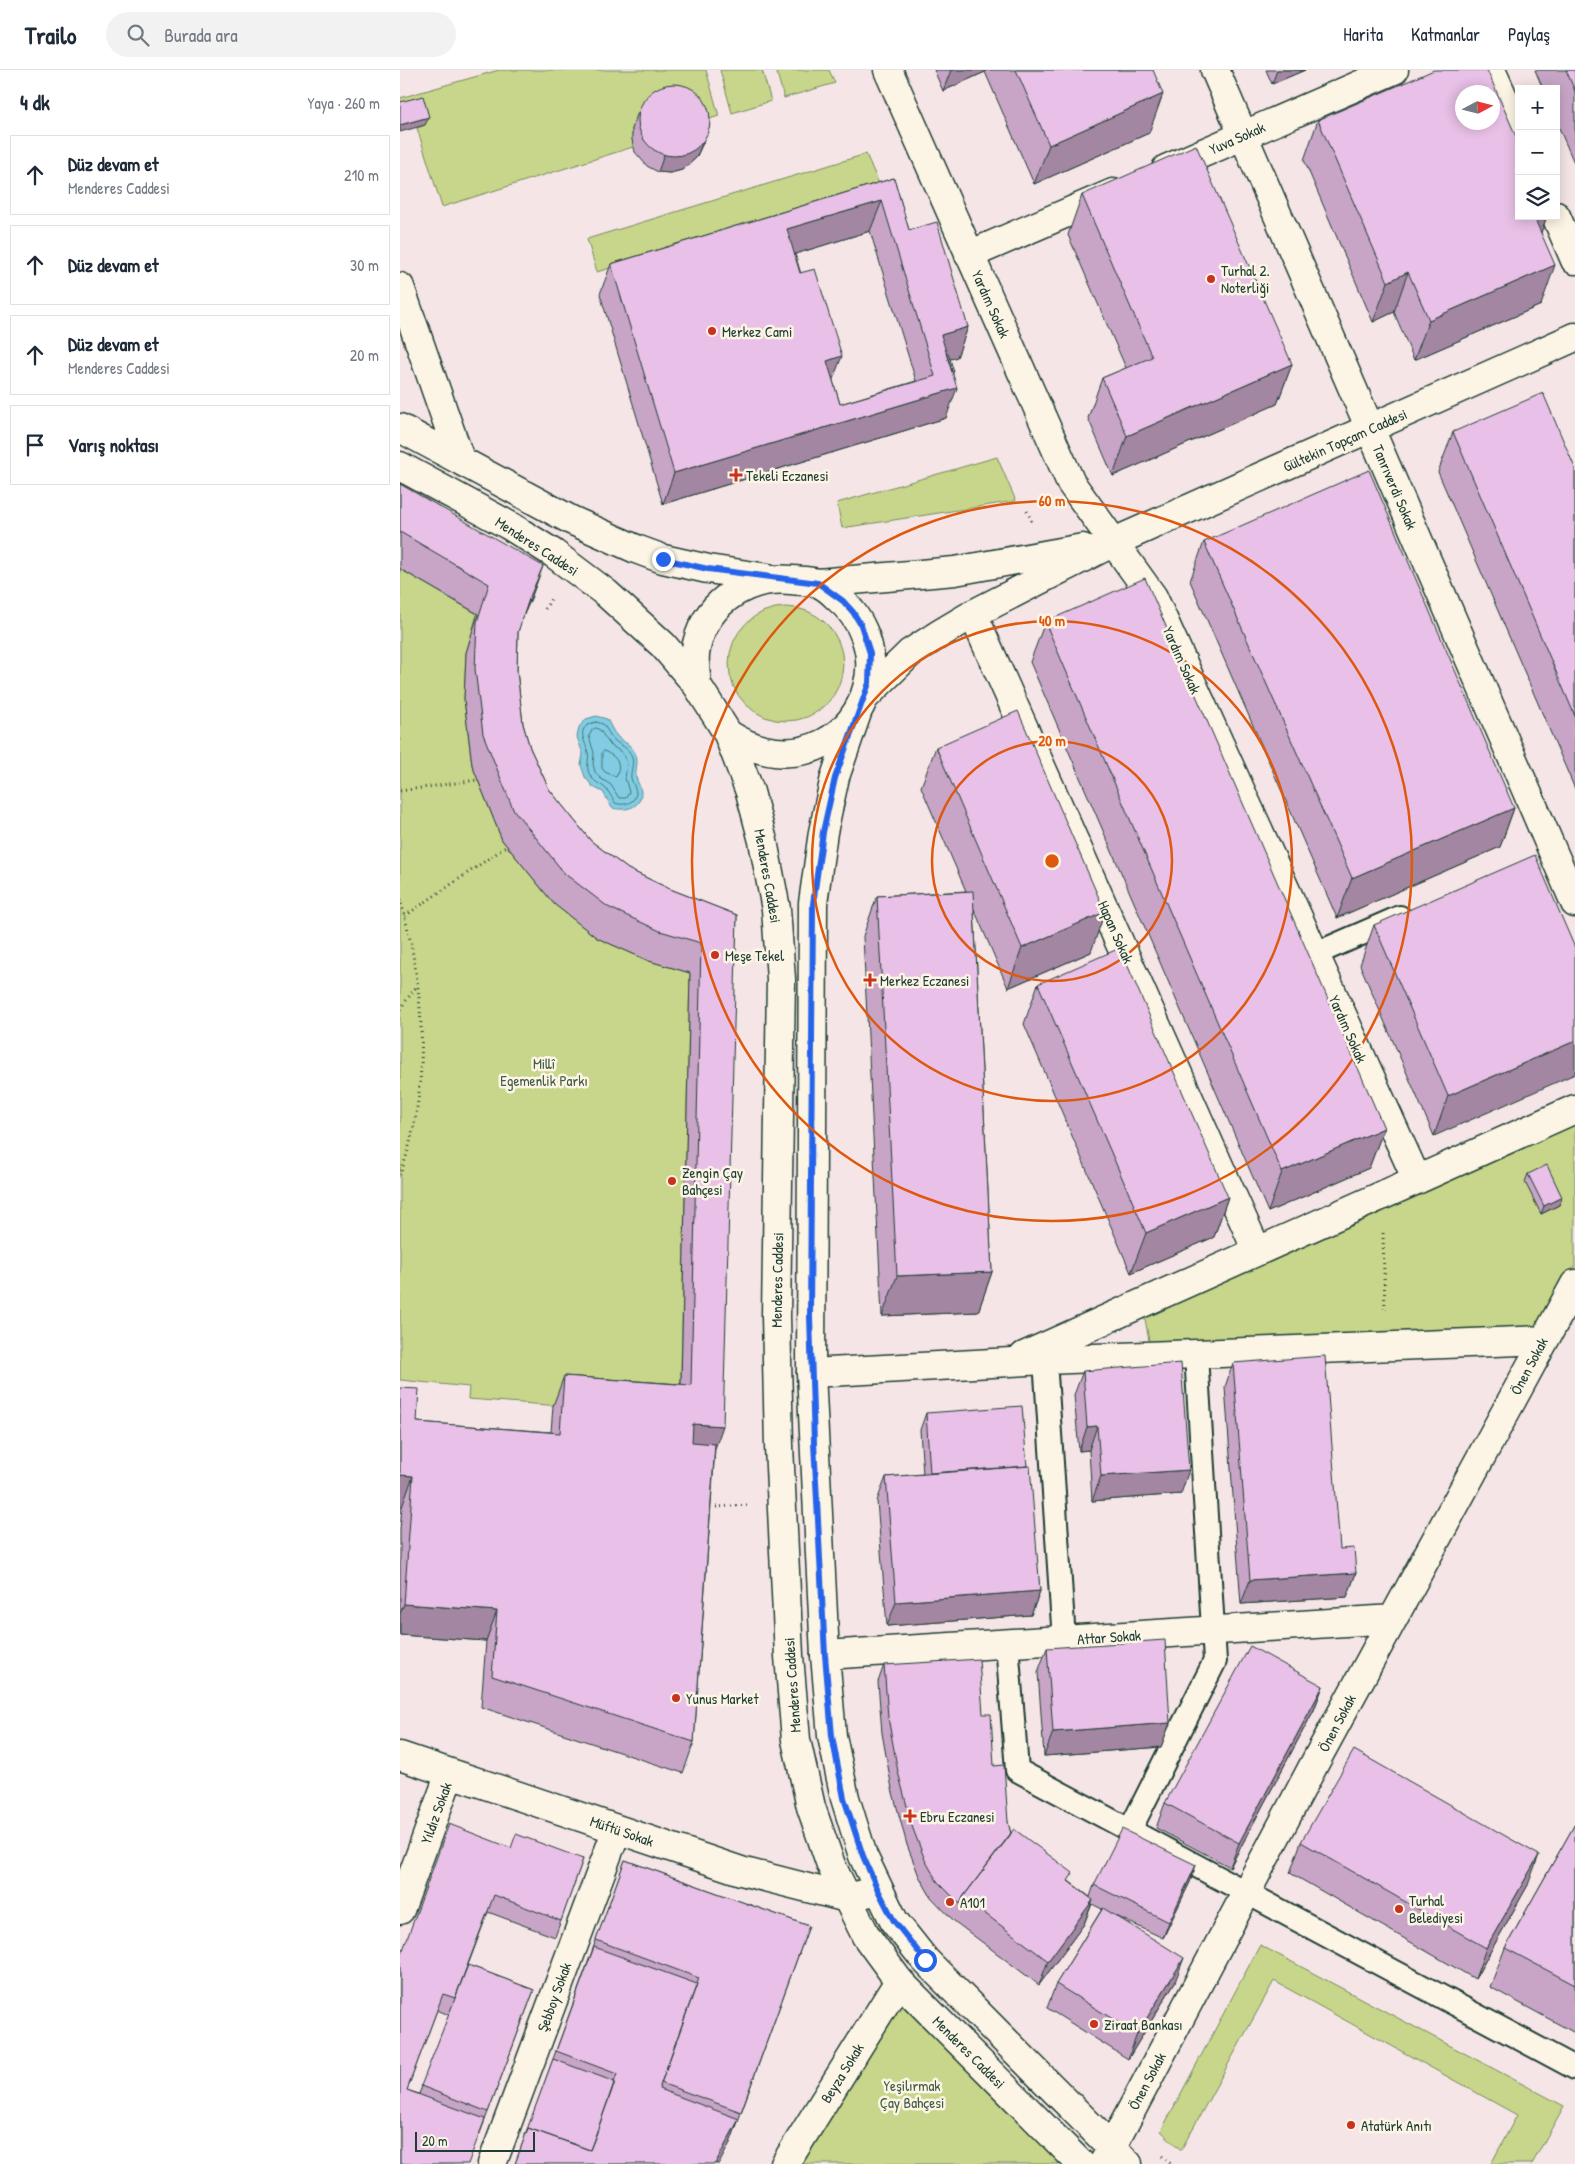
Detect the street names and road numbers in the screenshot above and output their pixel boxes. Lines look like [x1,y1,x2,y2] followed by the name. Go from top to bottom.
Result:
[1206,116,1268,160] street label: Yuva Sokak
[967,267,1015,341] street label: Yardım Sokak
[1280,403,1410,477] street label: Gültekin Topçam Caddesi
[1368,441,1422,533] street label: Tanrıverdi Sokak
[491,511,583,581] street label: Menderes Caddesi
[1158,623,1206,697] street label: Yardım Sokak
[749,827,787,925] street label: Menderes Caddesi
[1093,897,1139,967] street label: Hapan Sokak
[1324,992,1372,1066] street label: Yardım Sokak
[766,1232,788,1328] street label: Menderes Caddesi
[1505,1333,1553,1399] street label: Önen Sokak
[1076,1624,1142,1650] street label: Attar Sokak
[778,1637,806,1733] street label: Menderes Caddesi
[1313,1690,1361,1756] street label: Önen Sokak
[415,1779,457,1847] street label: Yıldız Sokak
[587,1810,657,1852] street label: Müftü Sokak
[532,1959,576,2035] street label: Şebboy Sokak
[928,2011,1010,2093] street label: Menderes Caddesi
[815,2039,869,2107] street label: Beyza Sokak
[1123,2048,1171,2114] street label: Önen Sokak

